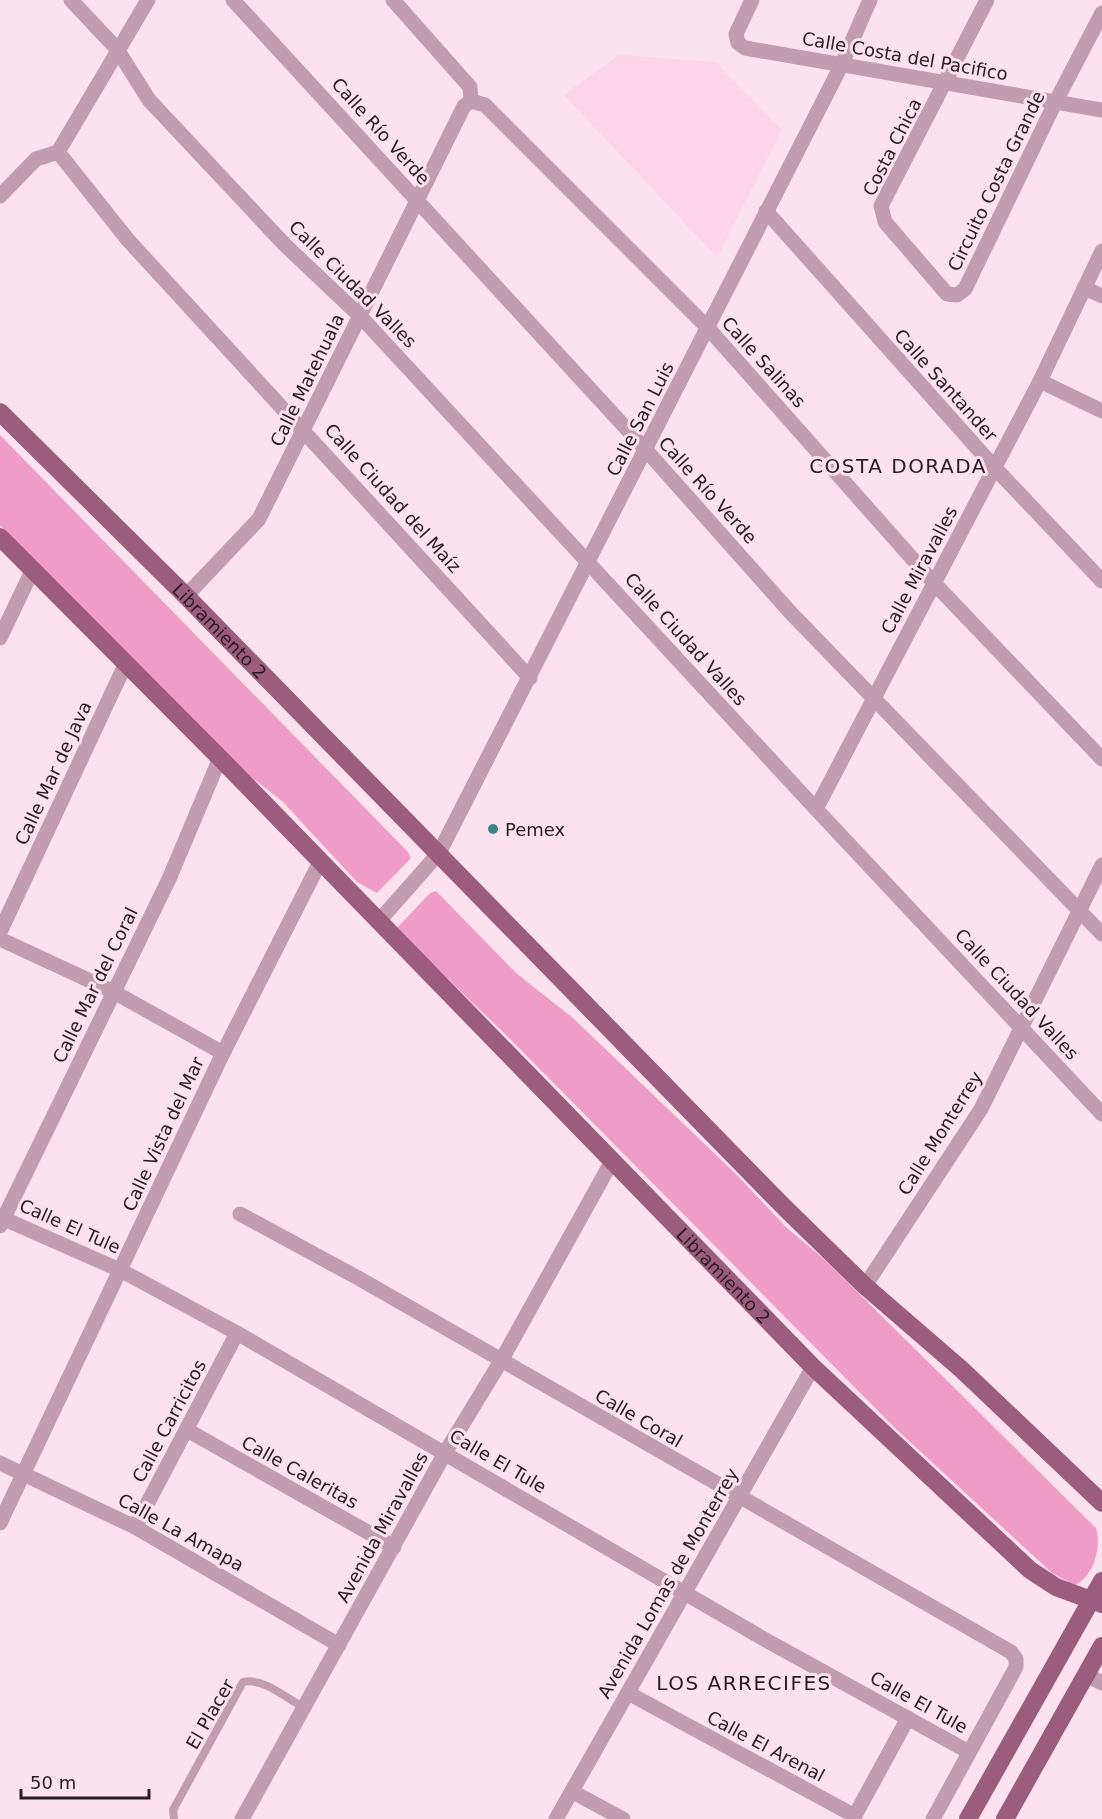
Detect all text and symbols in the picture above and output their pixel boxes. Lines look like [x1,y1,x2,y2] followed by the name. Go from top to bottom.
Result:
[800,28,1010,84] street label: Calle Costa del Pacifico
[328,73,434,189] street label: Calle Río Verde
[943,88,1049,274] street label: Circuito Costa Grande
[858,95,926,199] street label: Costa Chica
[285,216,421,352] street label: Calle Ciudad Valles
[266,310,348,450] street label: Calle Matehuala
[718,312,810,412] street label: Calle Salinas
[890,325,1002,446] street label: Calle Santander
[602,358,678,480] street label: Calle San Luis
[321,419,465,577] street label: Calle Ciudad del Maíz
[655,432,761,548] street label: Calle Río Verde
[809,454,987,478] district label: COSTA DORADA
[877,503,961,637] street label: Calle Miravalles
[621,568,751,710] street label: Calle Ciudad Valles
[168,579,271,683] street label: Libramiento 2
[10,698,96,848] street label: Calle Mar de Java
[505,819,566,840] place label: Pemex
[486,822,500,836] marker: Pemex
[48,904,142,1066] street label: Calle Mar del Coral
[951,924,1083,1064] street label: Calle Ciudad Valles
[118,1053,208,1214] street label: Calle Vista del Mar
[893,1067,987,1199] street label: Calle Monterrey
[16,1194,124,1258] street label: Calle El Tule
[673,1223,775,1328] street label: Libramiento 2
[128,1356,210,1486] street label: Calle Carricitos
[592,1385,686,1451] street label: Calle Coral
[446,1425,550,1497] street label: Calle El Tule
[238,1431,362,1513] street label: Calle Caleritas
[332,1448,432,1606] street label: Avenida Miravalles
[593,1464,743,1702] street label: Avenida Lomas de Monterrey
[114,1489,248,1575] street label: Calle La Amapa
[867,1667,971,1737] street label: Calle El Tule
[656,1671,832,1695] district label: LOS ARRECIFES
[182,1675,239,1753] street label: El Placer
[704,1706,828,1786] street label: Calle El Arenal
[21,1762,148,1800] scale bar
[30,1772,76,1793] text: 50 m

